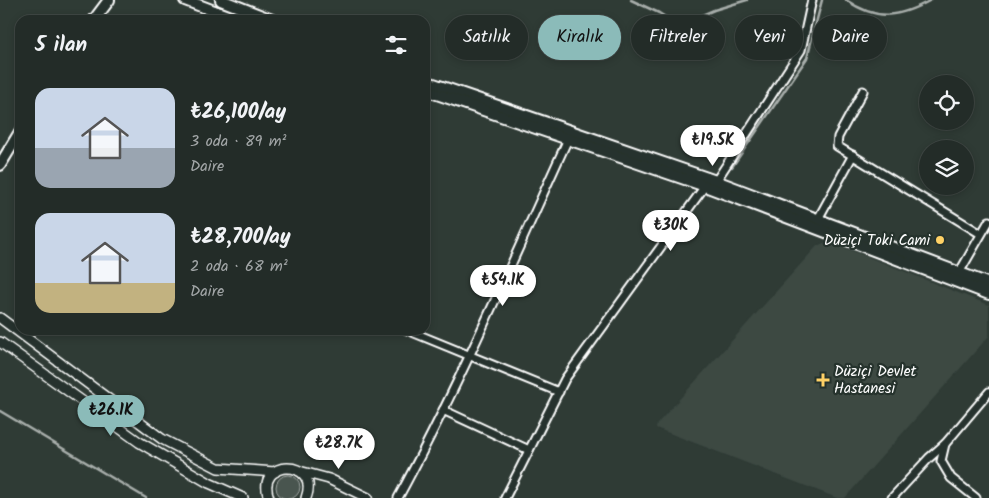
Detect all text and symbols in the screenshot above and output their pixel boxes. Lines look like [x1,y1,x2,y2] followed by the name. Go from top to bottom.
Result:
[445,15,528,60] chip: Satılık
[538,15,621,60] chip: Kiralık
[631,15,725,60] chip: Filtreler
[735,15,803,60] chip: Yeni
[813,15,887,60] chip: Daire
[35,29,87,62] text: 5 ilan
[382,31,410,59] icon: filters
[919,75,974,195] map controls
[919,75,974,130] button: locate
[190,96,286,129] text: ₺26,100/ay
[75,108,135,168] icon: home
[672,124,754,167] pin: ₺19.5K
[691,128,735,153] text: ₺19.5K
[190,129,286,154] text: 3 oda · 89 m²
[919,140,974,195] button: layers
[190,154,224,179] text: Daire
[641,210,701,252] pin: ₺30K
[653,213,689,238] text: ₺30K
[190,221,291,254] text: ₺28,700/ay
[824,229,931,253] place label: Düziçi Toki Cami
[75,233,135,293] icon: home
[934,234,946,246] marker: Düziçi Toki Cami
[190,254,288,279] text: 2 oda · 68 m²
[462,264,544,307] pin: ₺54.1K
[481,268,525,293] text: ₺54.1K
[190,279,224,304] text: Daire
[834,360,917,401] place label: Düziçi Devlet Hastanesi
[816,373,830,387] marker: Düziçi Devlet Hastanesi
[70,394,152,437] pin: ₺26.1K
[88,398,134,423] text: ₺26.1K
[298,428,380,470] pin: ₺28.7K
[315,431,363,456] text: ₺28.7K

